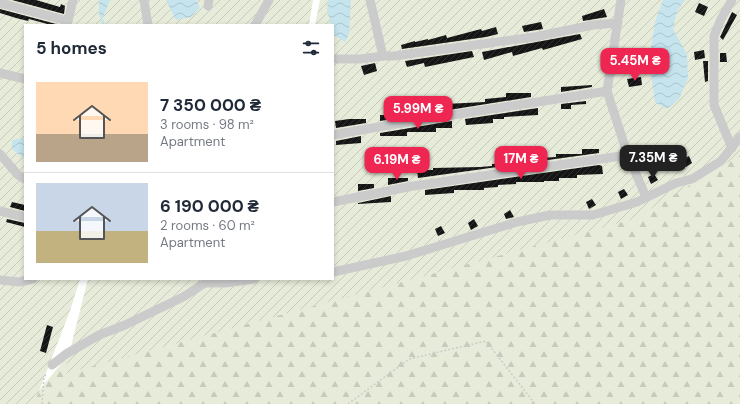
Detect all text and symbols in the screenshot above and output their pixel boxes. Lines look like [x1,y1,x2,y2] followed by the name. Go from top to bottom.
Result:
[36,37,107,59] text: 5 homes
[300,37,322,59] icon: filters
[598,48,672,82] pin: 5.45M ₴
[609,52,661,69] text: 5.45M ₴
[160,94,261,116] text: 7 350 000 ₴
[381,96,455,130] pin: 5.99M ₴
[68,98,116,146] icon: home
[393,100,443,117] text: 5.99M ₴
[160,116,254,133] text: 3 rooms · 98 m²
[160,133,225,150] text: Apartment
[616,145,690,179] pin: 7.35M ₴
[493,146,549,180] pin: 17M ₴
[360,147,434,181] pin: 6.19M ₴
[629,149,677,166] text: 7.35M ₴
[504,150,538,167] text: 17M ₴
[374,151,420,168] text: 6.19M ₴
[160,195,259,217] text: 6 190 000 ₴
[68,199,116,247] icon: home
[160,217,255,234] text: 2 rooms · 60 m²
[160,234,225,251] text: Apartment

